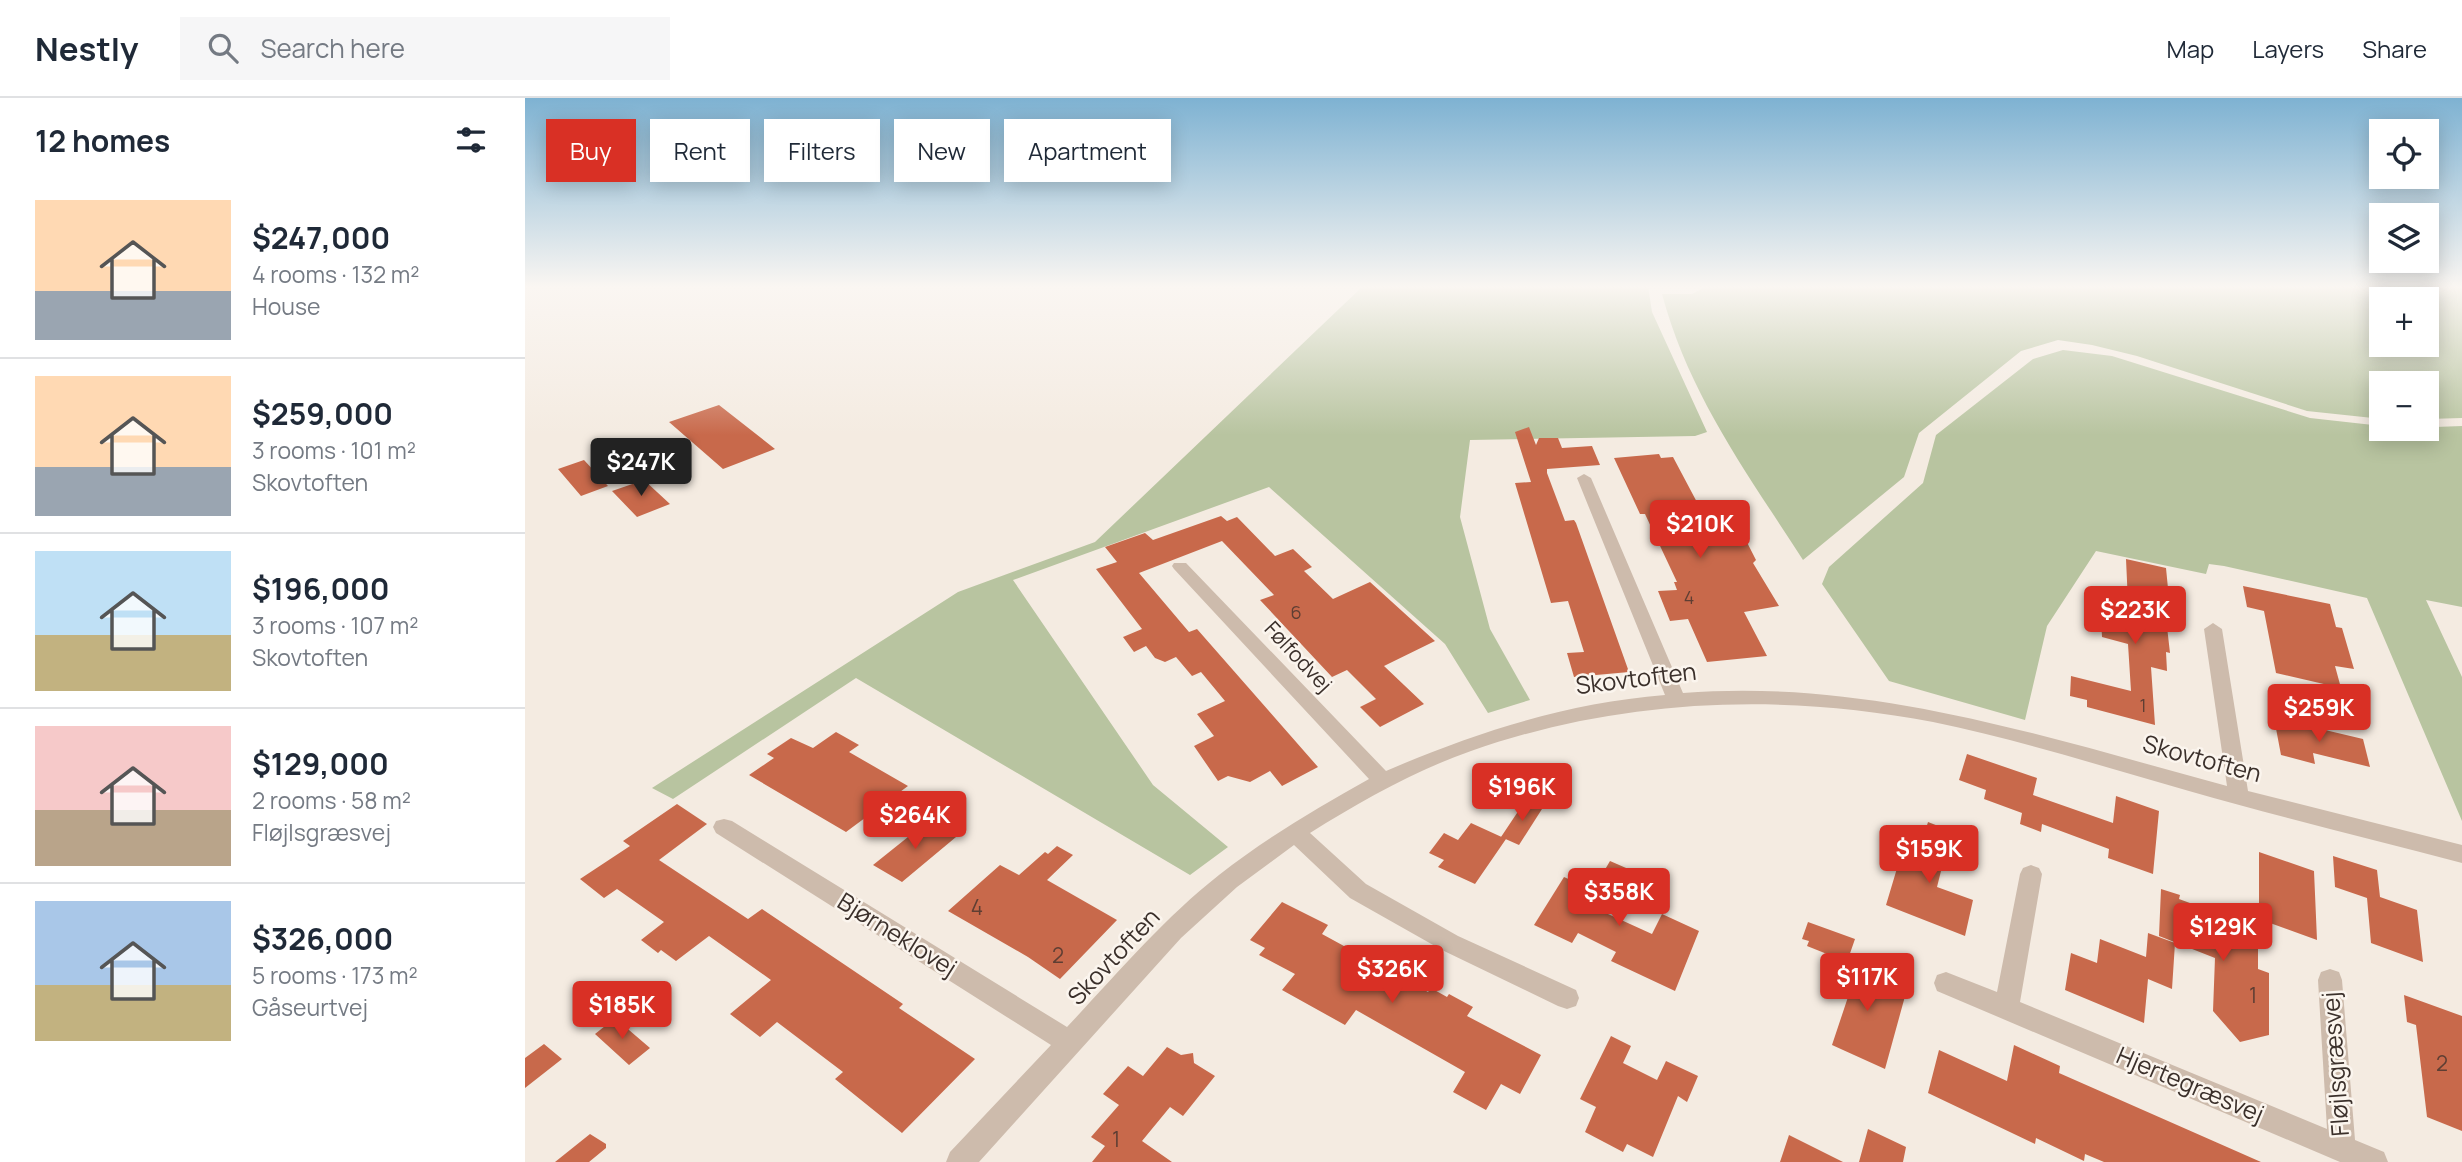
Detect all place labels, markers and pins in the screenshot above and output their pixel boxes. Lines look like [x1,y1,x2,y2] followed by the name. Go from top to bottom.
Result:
[592,438,690,498] pin: $247K
[1651,500,1749,560] pin: $210K
[2086,587,2184,646] pin: $223K
[2270,684,2368,744] pin: $259K
[1473,764,1571,823] pin: $196K
[866,792,964,851] pin: $264K
[1880,826,1978,885] pin: $159K
[1570,868,1668,928] pin: $358K
[2174,904,2272,963] pin: $129K
[1343,946,1441,1005] pin: $326K
[1818,954,1916,1013] pin: $117K
[573,982,671,1041] pin: $185K

